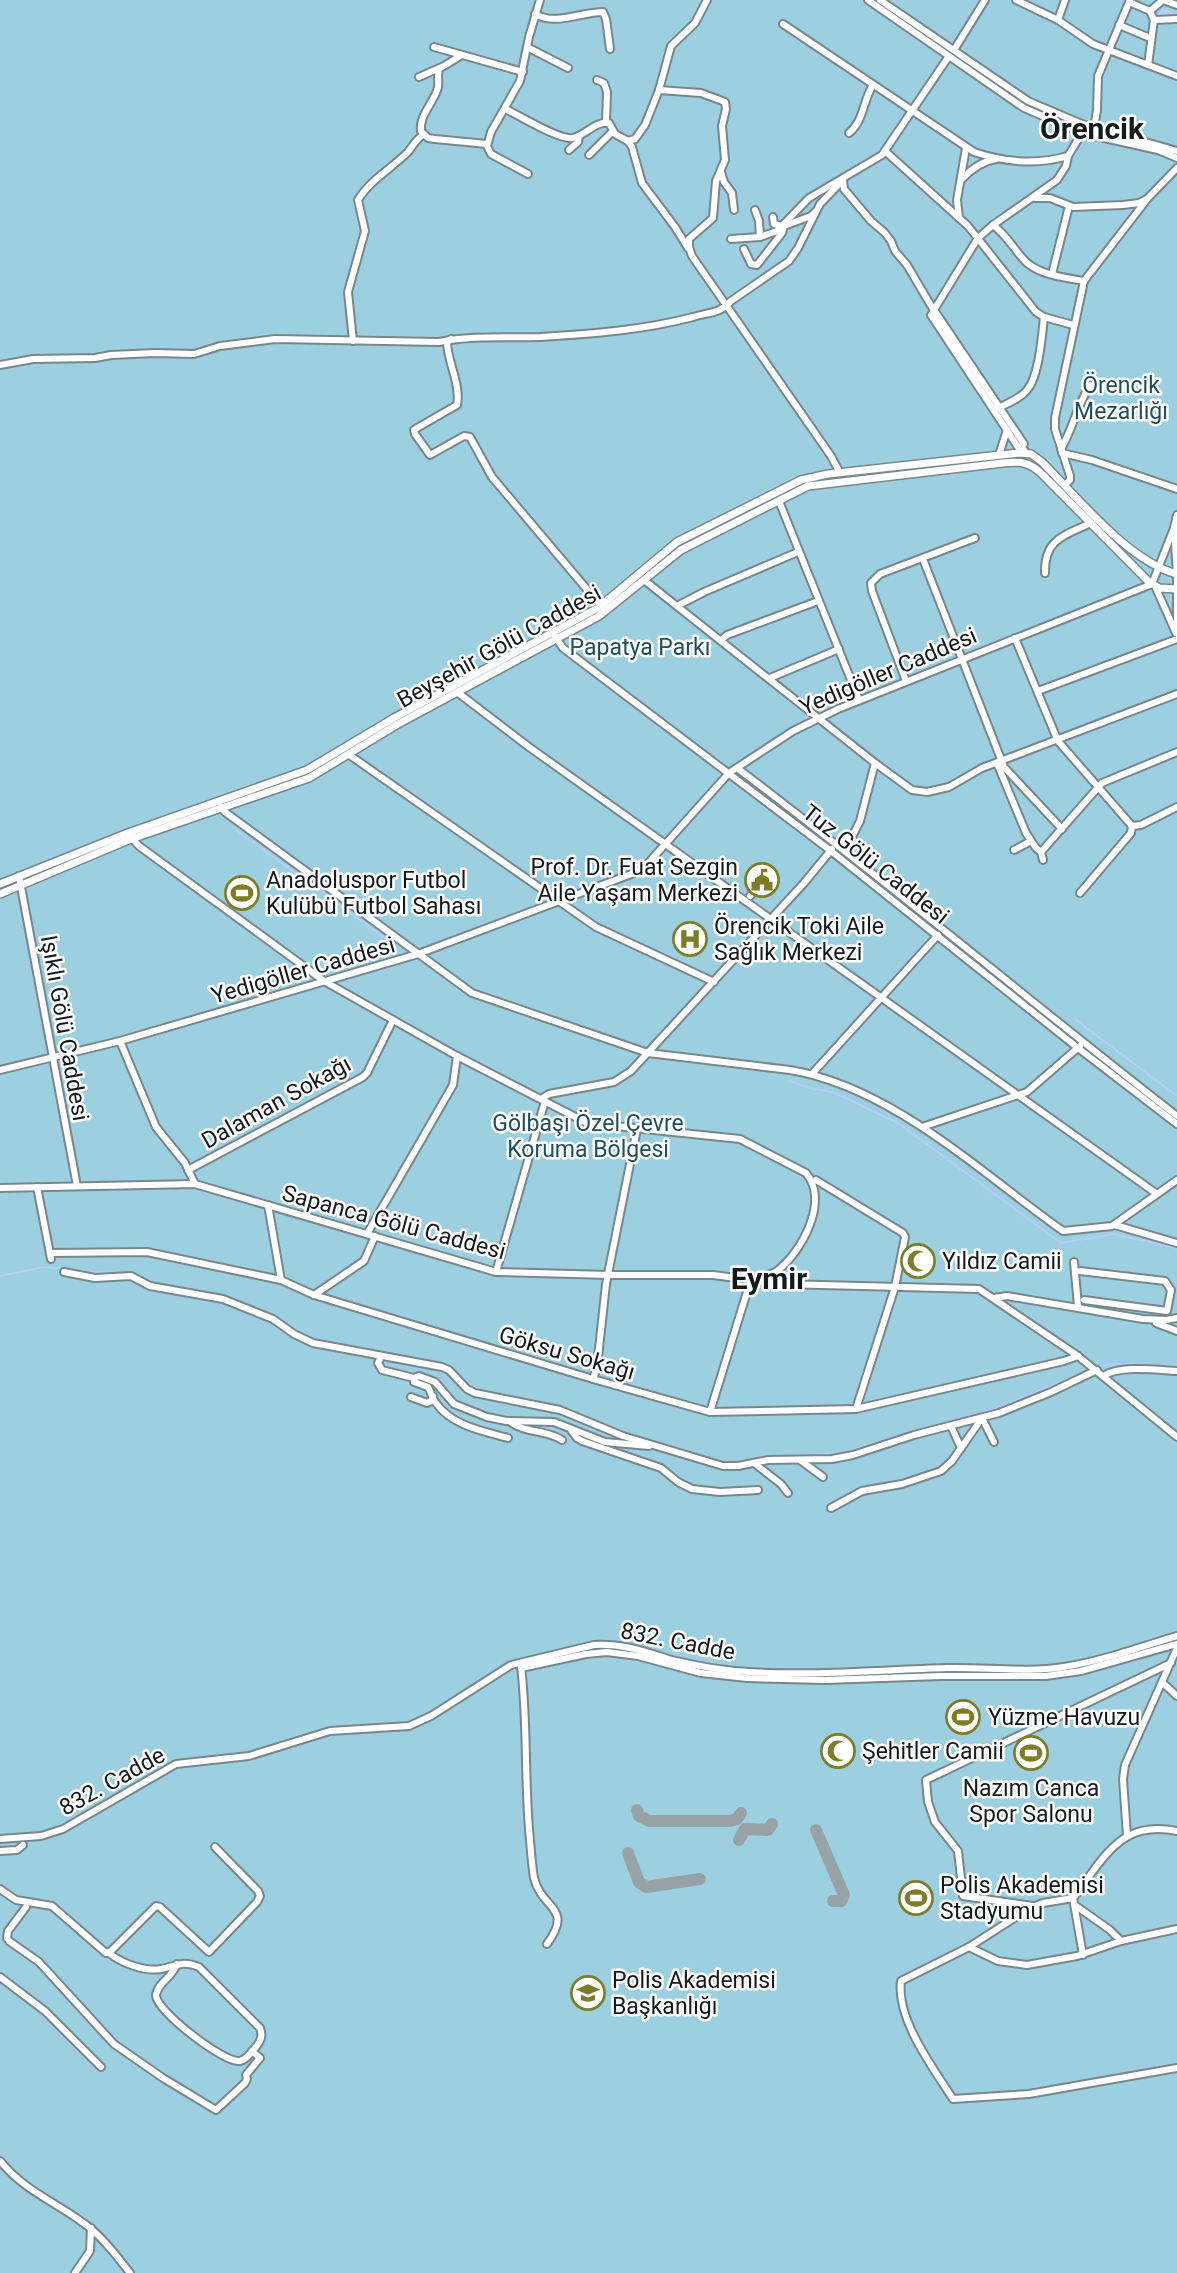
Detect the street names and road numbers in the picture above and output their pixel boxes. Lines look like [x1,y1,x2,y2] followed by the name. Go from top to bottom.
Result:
[393,579,606,714] street label: Beyşehir Gölü Caddesi
[796,622,981,721] street label: Yedigöller Caddesi
[797,799,954,930] street label: Tuz Gölü Caddesi
[208,931,398,1010] street label: Yedigöller Caddesi
[35,933,94,1123] street label: Işıklı Gölü Caddesi
[197,1050,356,1155] street label: Dalaman Sokağı
[279,1180,509,1265] street label: Sapanca Gölü Caddesi
[496,1321,638,1386] street label: Göksu Sokağı
[618,1617,737,1666] street label: 832. Cadde
[55,1741,170,1821] street label: 832. Cadde

